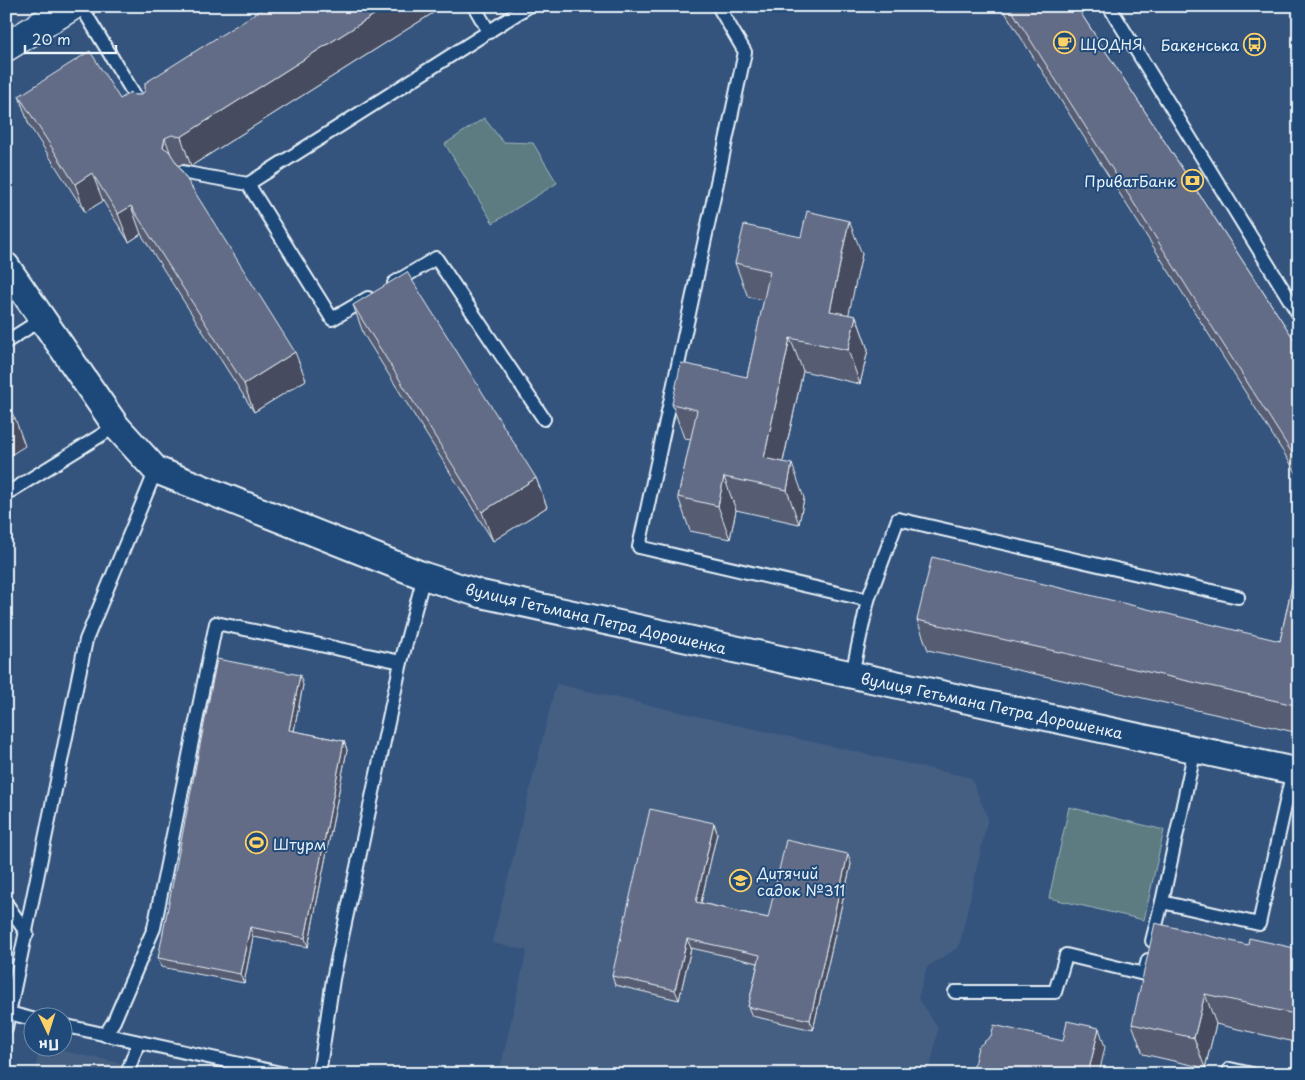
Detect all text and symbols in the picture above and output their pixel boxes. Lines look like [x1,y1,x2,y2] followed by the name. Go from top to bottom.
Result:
[25,22,116,54] scale bar
[32,27,71,50] text: 20 m
[1052,31,1076,55] cafe icon: ЩОДНЯ
[1080,32,1143,55] place label: ЩОДНЯ
[1243,32,1267,56] bus stop icon: Бакенська
[1160,33,1240,56] place label: Бакенська
[1180,168,1204,192] bank icon: ПриватБанк
[1084,169,1176,192] place label: ПриватБанк
[463,577,729,659] street label: вулиця Гетьмана Петра Дорошенка
[859,666,1126,744] street label: вулиця Гетьмана Петра Дорошенка
[245,831,269,855] sports icon: Штурм
[273,832,326,855] place label: Штурм
[756,861,845,901] place label: Дитячий садок №311
[729,869,753,893] school or university icon: Дитячий садок №311
[22,1008,72,1058] north arrow
[38,1034,60,1057] text: Пн

